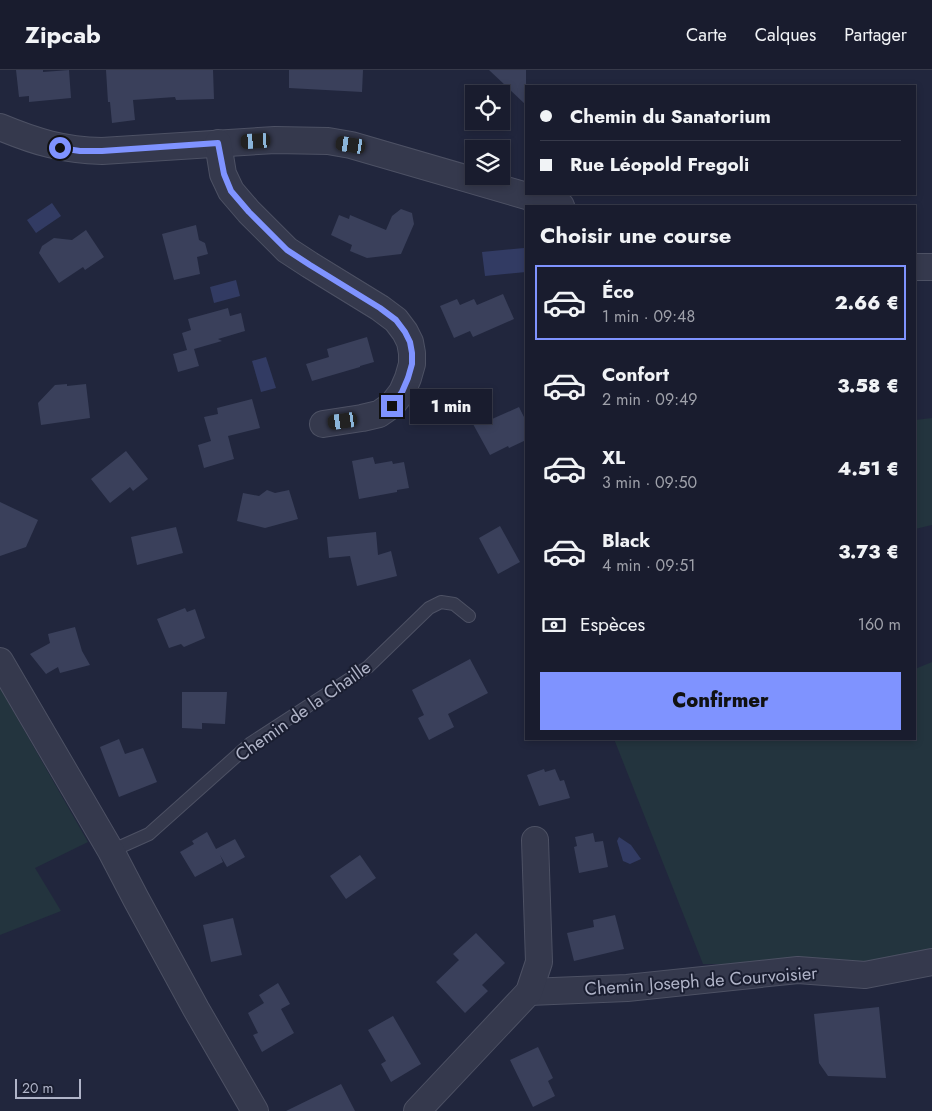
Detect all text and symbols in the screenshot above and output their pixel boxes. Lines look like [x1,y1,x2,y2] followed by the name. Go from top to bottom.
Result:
[25,17,101,52] text: Zipcab
[686,22,727,48] text: Carte
[755,22,816,48] text: Calques
[844,22,907,48] text: Partager
[465,85,510,185] map controls
[465,85,510,130] button: locate
[570,103,771,130] text: Chemin du Sanatorium
[240,133,271,149] car
[335,135,366,155] car
[49,137,71,159] route start
[465,140,510,185] button: layers
[570,151,749,178] text: Rue Léopold Fregoli
[540,219,731,251] text: Choisir une course
[602,278,634,305] text: Éco
[542,280,587,325] icon: car
[835,289,899,316] text: 2.66 €
[602,305,695,328] text: 1 min · 09:48
[602,361,669,388] text: Confort
[542,363,587,408] icon: car
[837,372,899,399] text: 3.58 €
[410,388,492,424] callout: 1 min
[602,388,698,411] text: 2 min · 09:49
[381,395,403,417] route end
[431,395,471,418] text: 1 min
[327,411,358,431] car
[602,444,625,471] text: XL
[542,446,587,491] icon: car
[838,455,899,482] text: 4.51 €
[602,471,697,494] text: 3 min · 09:50
[602,527,650,554] text: Black
[542,529,587,574] icon: car
[838,538,899,565] text: 3.73 €
[602,554,695,577] text: 4 min · 09:51
[540,611,568,639] icon: cash
[580,611,645,638] text: Espèces
[858,613,901,636] text: 160 m
[230,654,376,768] street label: Chemin de la Chaille
[540,672,901,730] button: Confirmer
[584,960,819,1002] street label: Chemin Joseph de Courvoisier
[15,1076,81,1099] scale bar
[22,1078,54,1098] text: 20 m

